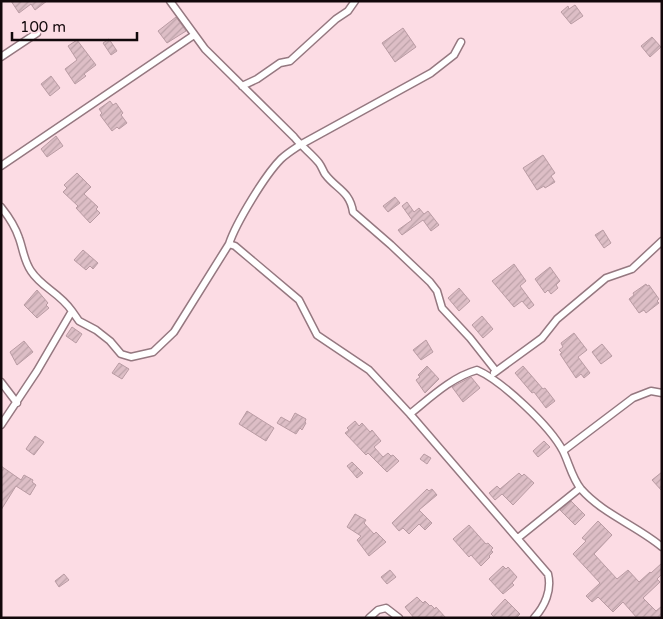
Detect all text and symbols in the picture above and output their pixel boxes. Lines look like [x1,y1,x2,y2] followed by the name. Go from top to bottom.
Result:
[12,10,138,42] scale bar
[20,18,66,36] text: 100 m

